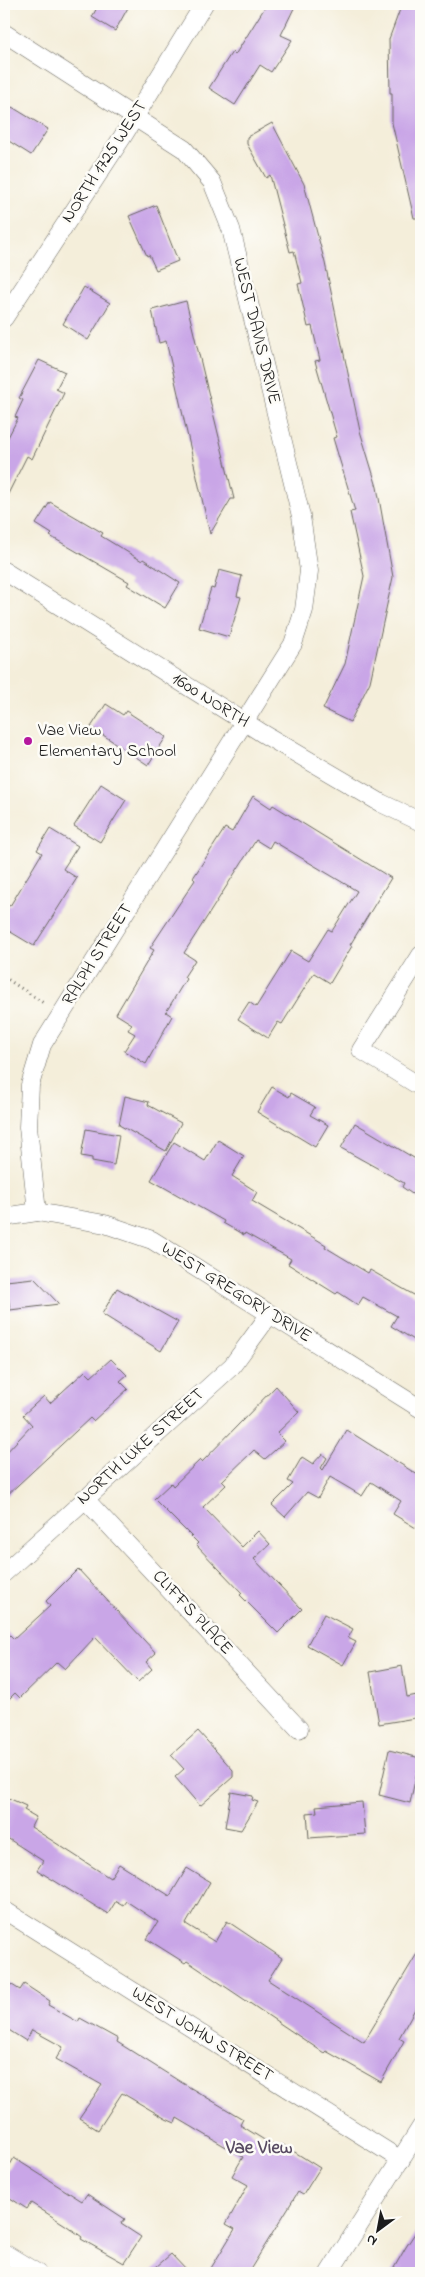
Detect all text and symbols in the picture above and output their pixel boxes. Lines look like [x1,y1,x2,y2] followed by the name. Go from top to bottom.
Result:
[56,95,154,229] street label: NORTH 1725 WEST
[225,255,287,407] street label: WEST DAVIS DRIVE
[166,667,254,735] street label: 1600 NORTH
[37,718,176,765] place label: Vae View Elementary School
[22,735,34,747] marker: Vae View Elementary School
[56,899,140,1011] street label: RALPH STREET
[156,1236,316,1350] street label: WEST GREGORY DRIVE
[71,1382,211,1512] street label: NORTH LUKE STREET
[146,1565,238,1661] street label: CLIFFS PLACE
[126,1981,278,2089] street label: WEST JOHN STREET
[225,2135,293,2162] district label: Vae View
[352,2204,402,2254] north arrow
[362,2228,381,2251] text: N

